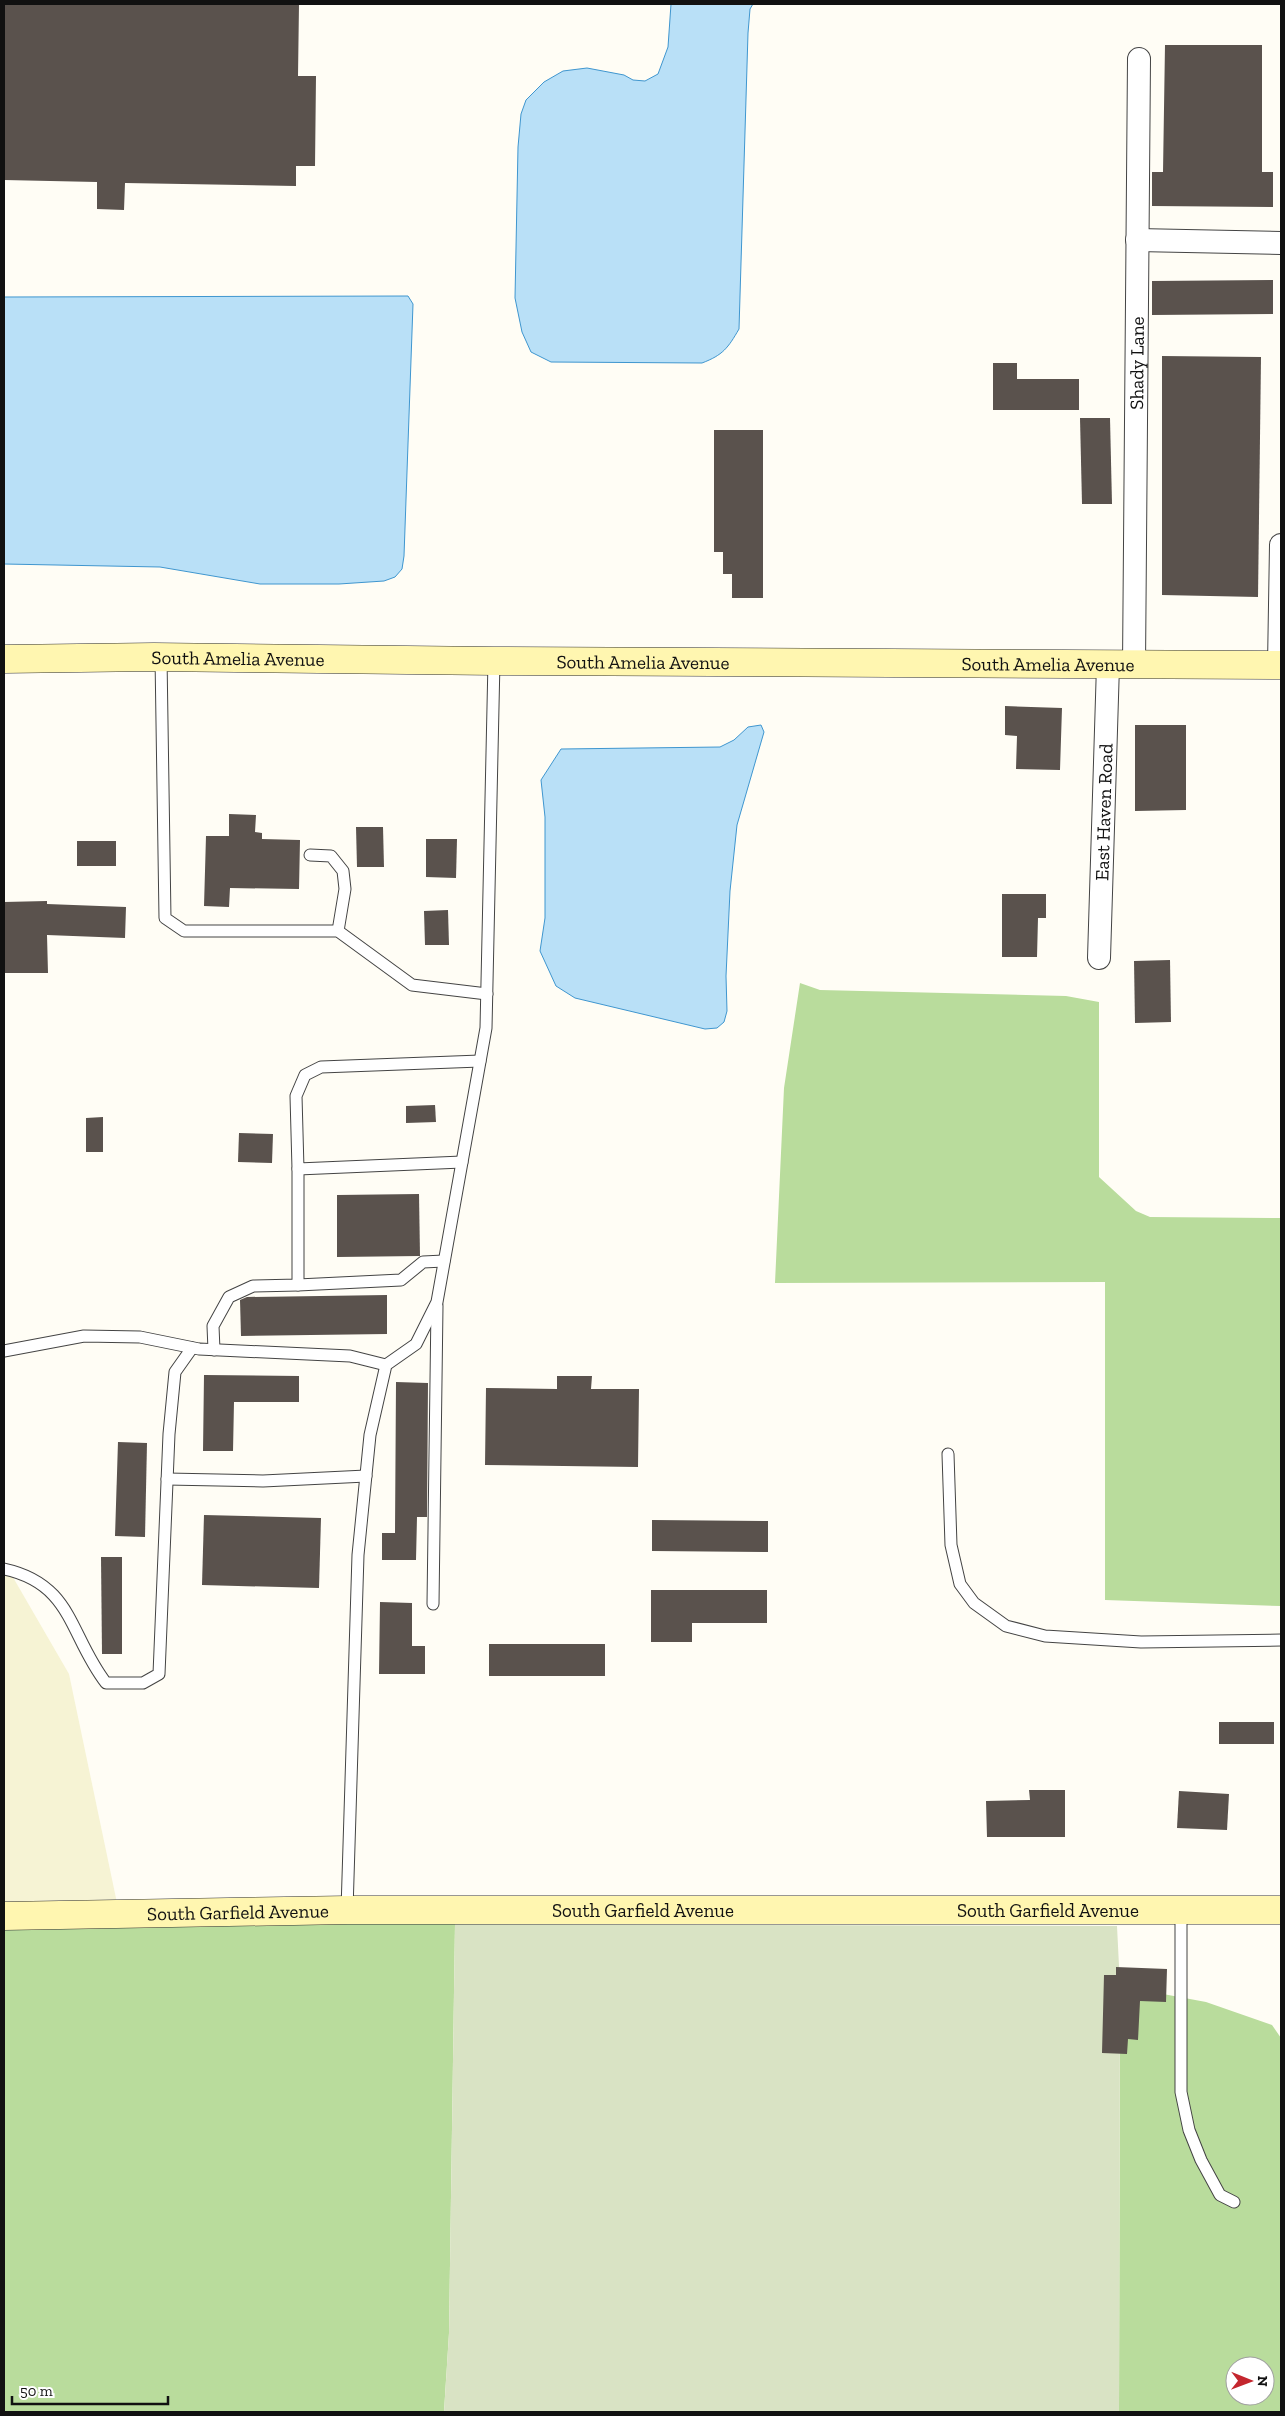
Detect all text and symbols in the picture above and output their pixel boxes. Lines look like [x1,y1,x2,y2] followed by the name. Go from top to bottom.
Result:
[1125,316,1149,410] street label: Shady Lane
[151,646,325,671] street label: South Amelia Avenue
[556,650,730,674] street label: South Amelia Avenue
[961,652,1135,676] street label: South Amelia Avenue
[1090,742,1118,881] street label: East Haven Road
[147,1899,329,1925] street label: South Garfield Avenue
[552,1899,734,1922] street label: South Garfield Avenue
[957,1899,1139,1922] street label: South Garfield Avenue
[1225,2356,1275,2406] north arrow
[12,2374,169,2406] scale bar
[1254,2376,1271,2387] text: N
[20,2382,53,2400] text: 50 m

